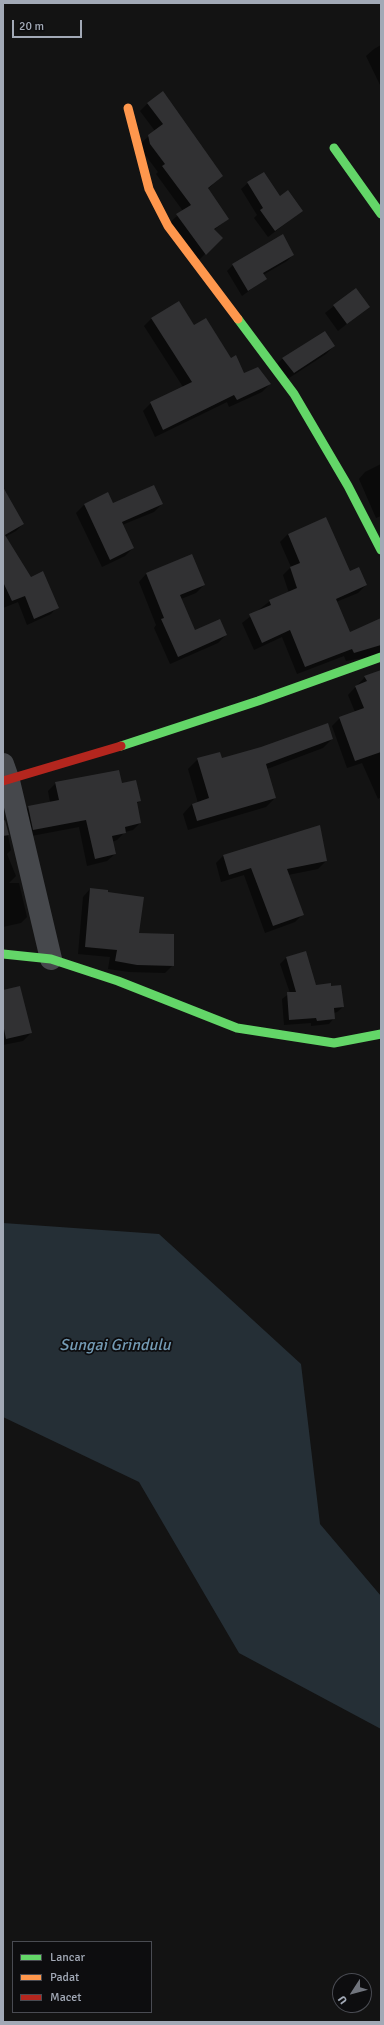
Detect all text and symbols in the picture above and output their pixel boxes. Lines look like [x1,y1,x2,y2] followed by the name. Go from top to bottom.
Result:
[14,12,84,38] scale bar
[19,19,44,34] text: 20 m
[60,1336,170,1356] water label: Sungai Grindulu
[12,1941,152,2013] legend
[50,1950,85,1965] text: Lancar
[50,1970,79,1985] text: Padat
[332,1973,372,2013] north arrow
[50,1990,82,2005] text: Macet
[335,1993,350,2007] text: U

